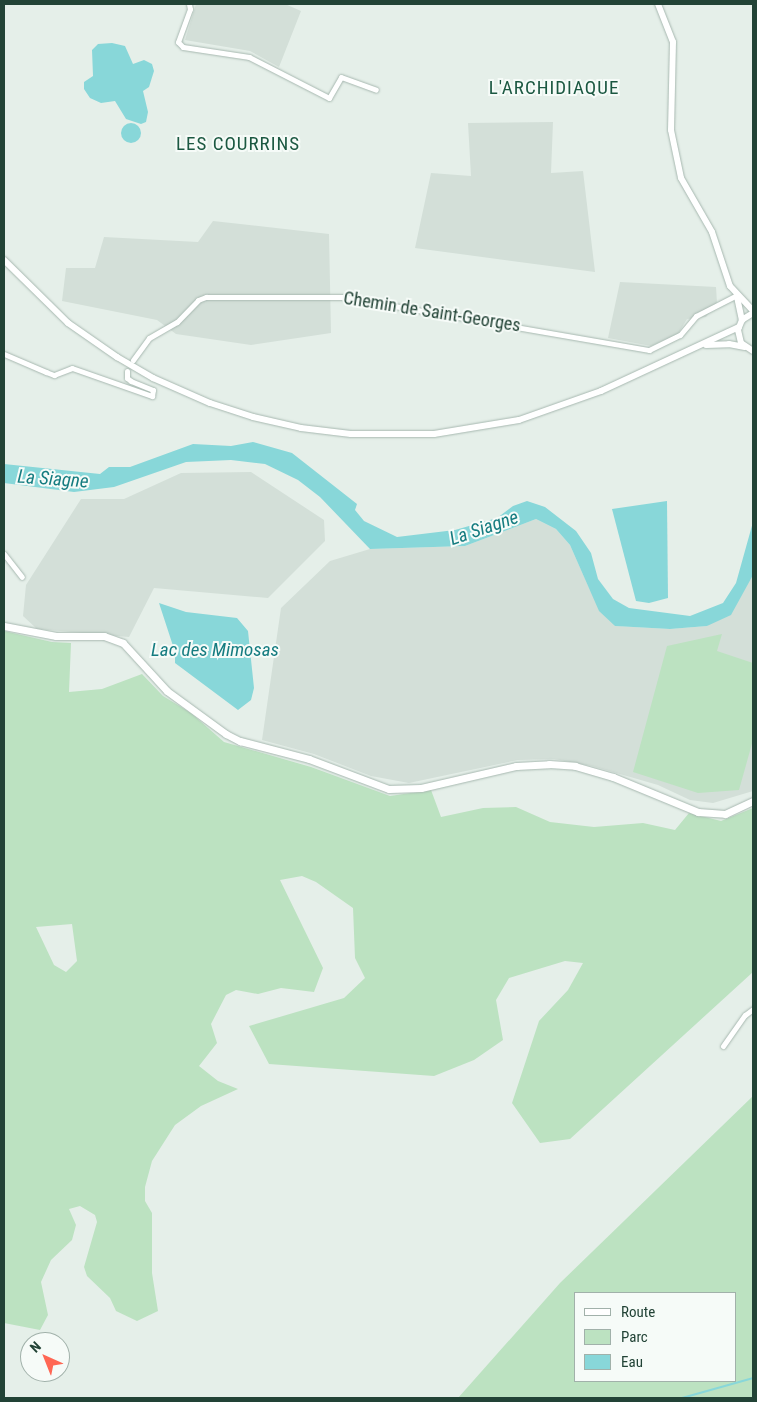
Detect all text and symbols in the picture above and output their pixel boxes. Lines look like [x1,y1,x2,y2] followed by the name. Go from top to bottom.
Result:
[487,77,621,99] district label: L'ARCHIDIAQUE
[174,133,302,155] district label: LES COURRINS
[342,287,522,337] street label: Chemin de Saint-Georges
[17,465,89,493] water label: La Siagne
[447,506,521,550] water label: La Siagne
[151,639,279,661] water label: Lac des Mimosas
[574,1292,737,1382] legend
[621,1303,655,1321] text: Route
[621,1328,648,1346] text: Parc
[20,1332,70,1382] north arrow
[27,1338,44,1356] text: N
[621,1353,643,1371] text: Eau

